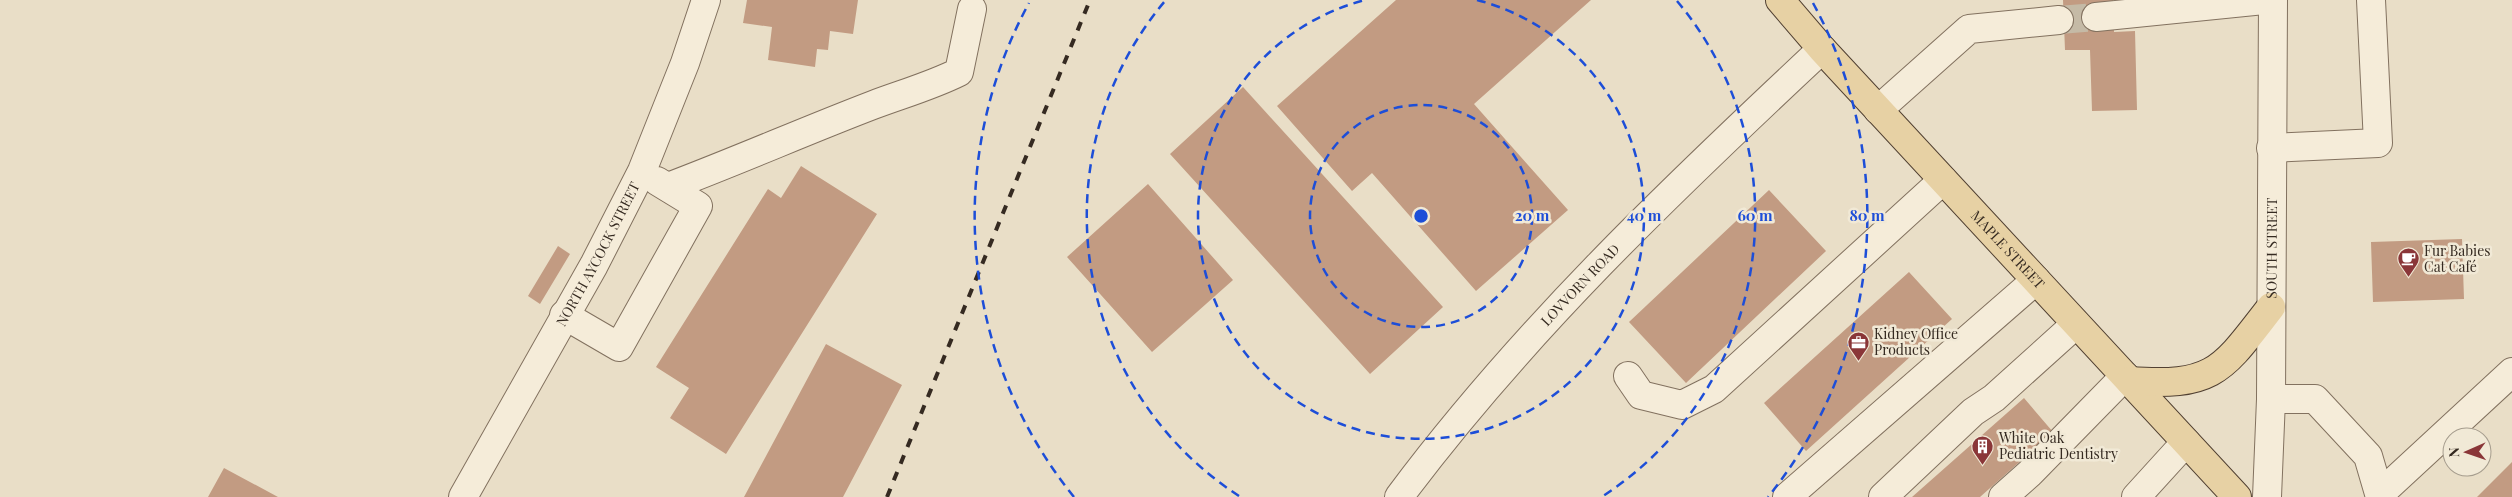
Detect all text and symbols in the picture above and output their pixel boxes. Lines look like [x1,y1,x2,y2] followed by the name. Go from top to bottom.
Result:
[551,178,644,329] street label: NORTH AYCOCK STREET
[2262,197,2281,299] street label: SOUTH STREET
[1515,205,1550,225] text: 20 m
[1627,205,1662,225] text: 40 m
[1737,205,1773,225] text: 60 m
[1849,205,1885,225] text: 80 m
[1967,206,2049,293] street label: MAPLE STREET
[1412,207,1430,225] centre of rings
[1536,240,1623,330] street label: LOVVORN ROAD
[2424,241,2491,276] place label: Fur Babies Cat Café
[2396,247,2420,278] cafe icon: Fur Babies Cat Café
[1874,324,1958,359] place label: Kidney Office Products
[1846,330,1870,361] office icon: Kidney Office Products
[2442,427,2492,477] north arrow
[1998,428,2118,463] place label: White Oak Pediatric Dentistry
[1971,434,1995,465] building icon: White Oak Pediatric Dentistry
[2444,447,2463,458] text: N

